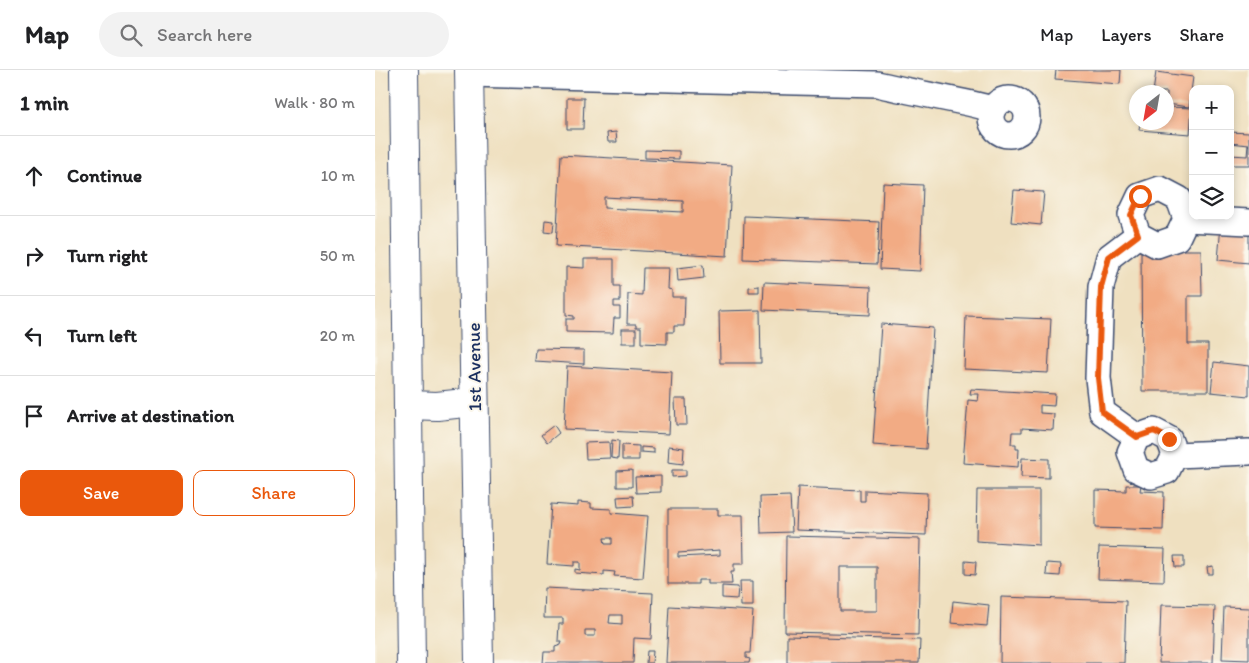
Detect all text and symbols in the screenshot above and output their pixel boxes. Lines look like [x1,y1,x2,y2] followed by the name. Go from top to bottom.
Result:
[99,12,449,57] search box
[25,20,69,49] text: Map
[117,21,145,49] icon: search
[157,23,252,46] text: Search here
[1040,24,1073,46] text: Map
[1101,24,1151,46] text: Layers
[1179,24,1224,46] text: Share
[1129,85,1174,130] north arrow
[1189,85,1234,220] map controls
[1189,85,1234,130] button: +
[20,90,69,115] text: 1 min
[274,93,355,112] text: Walk · 80 m
[1189,130,1234,175] button: −
[20,162,48,190] icon: ahead
[67,164,142,187] text: Continue
[321,166,355,185] text: 10 m
[1189,175,1234,220] button: layers
[1129,185,1152,208] route start
[20,242,48,270] icon: right
[67,244,148,267] text: Turn right
[320,246,355,265] text: 50 m
[20,322,48,350] icon: left
[462,322,486,412] street label: 1st Avenue
[67,324,137,347] text: Turn left
[320,326,355,345] text: 20 m
[20,402,48,430] icon: arrive
[67,404,234,427] text: Arrive at destination
[1158,428,1181,451] route end
[20,470,183,516] button: Save
[193,470,355,516] button: Share

